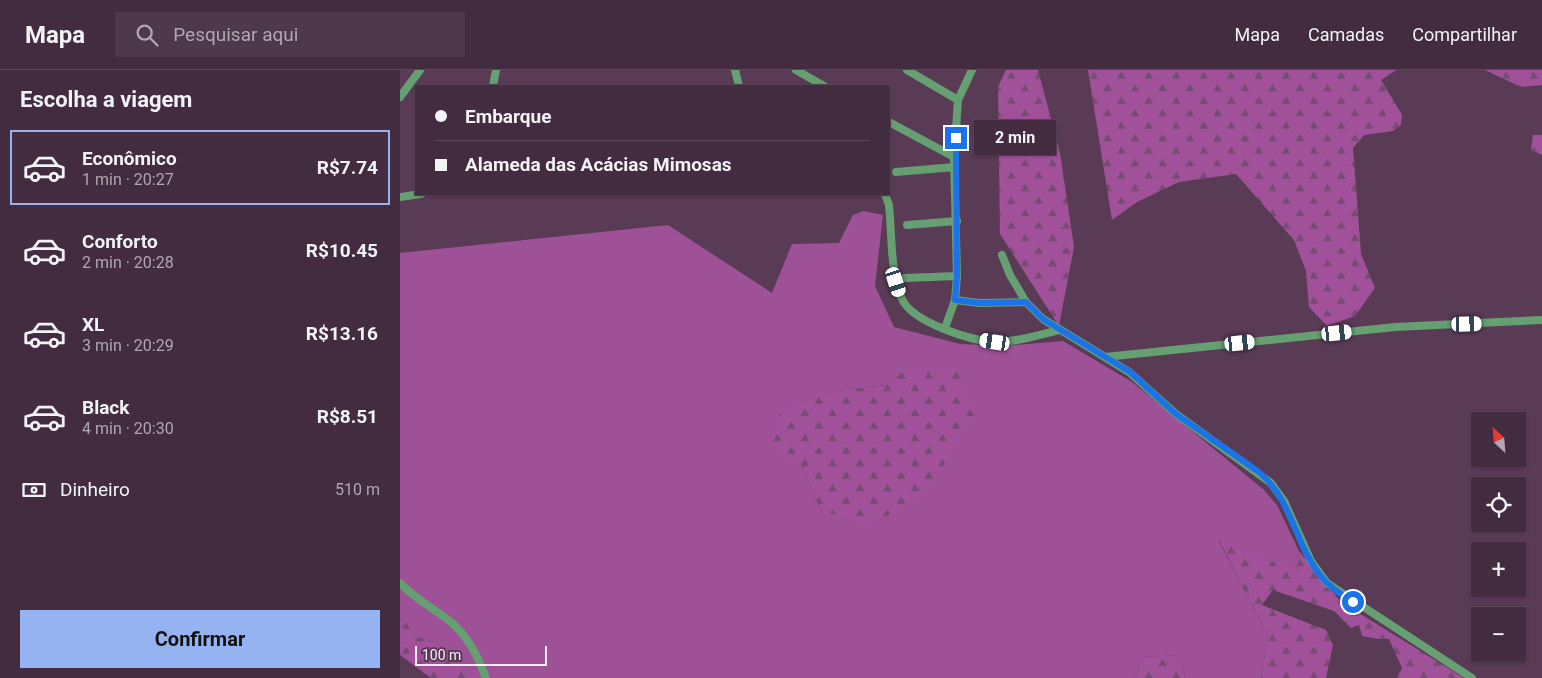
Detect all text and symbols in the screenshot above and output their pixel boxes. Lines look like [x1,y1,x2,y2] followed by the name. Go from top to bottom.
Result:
[115,12,465,57] search box
[25,21,85,49] text: Mapa
[133,21,161,49] icon: search
[173,23,298,46] text: Pesquisar aqui
[1235,24,1280,45] text: Mapa
[1308,24,1384,45] text: Camadas
[1412,24,1517,45] text: Compartilhar
[20,87,192,112] text: Escolha a viagem
[465,105,551,128] text: Embarque
[974,120,1056,156] callout: 2 min
[945,127,967,149] route end
[995,128,1035,147] text: 2 min
[22,145,67,190] icon: car
[82,147,177,170] text: Econômico
[465,153,732,176] text: Alameda das Acácias Mimosas
[317,156,378,179] text: R$7.74
[82,170,174,189] text: 1 min · 20:27
[22,228,67,273] icon: car
[82,230,158,253] text: Conforto
[306,239,378,262] text: R$10.45
[82,253,174,272] text: 2 min · 20:28
[884,265,907,299] car
[22,311,67,356] icon: car
[82,313,104,336] text: XL
[1451,316,1482,332] car
[306,322,378,345] text: R$13.16
[1321,324,1352,342] car
[979,332,1010,352] car
[1224,334,1255,352] car
[82,336,174,355] text: 3 min · 20:29
[22,394,67,439] icon: car
[82,396,129,419] text: Black
[317,405,378,428] text: R$8.51
[1471,412,1526,468] north arrow
[1471,412,1526,662] map controls
[82,419,174,438] text: 4 min · 20:30
[20,476,48,504] icon: cash
[1471,477,1526,532] button: locate
[60,478,130,501] text: Dinheiro
[335,480,380,499] text: 510 m
[1471,542,1526,597] button: +
[1342,591,1364,613] route start
[1471,607,1526,662] button: −
[20,610,380,668] button: Confirmar
[415,643,548,666] scale bar
[422,647,461,663] text: 100 m

